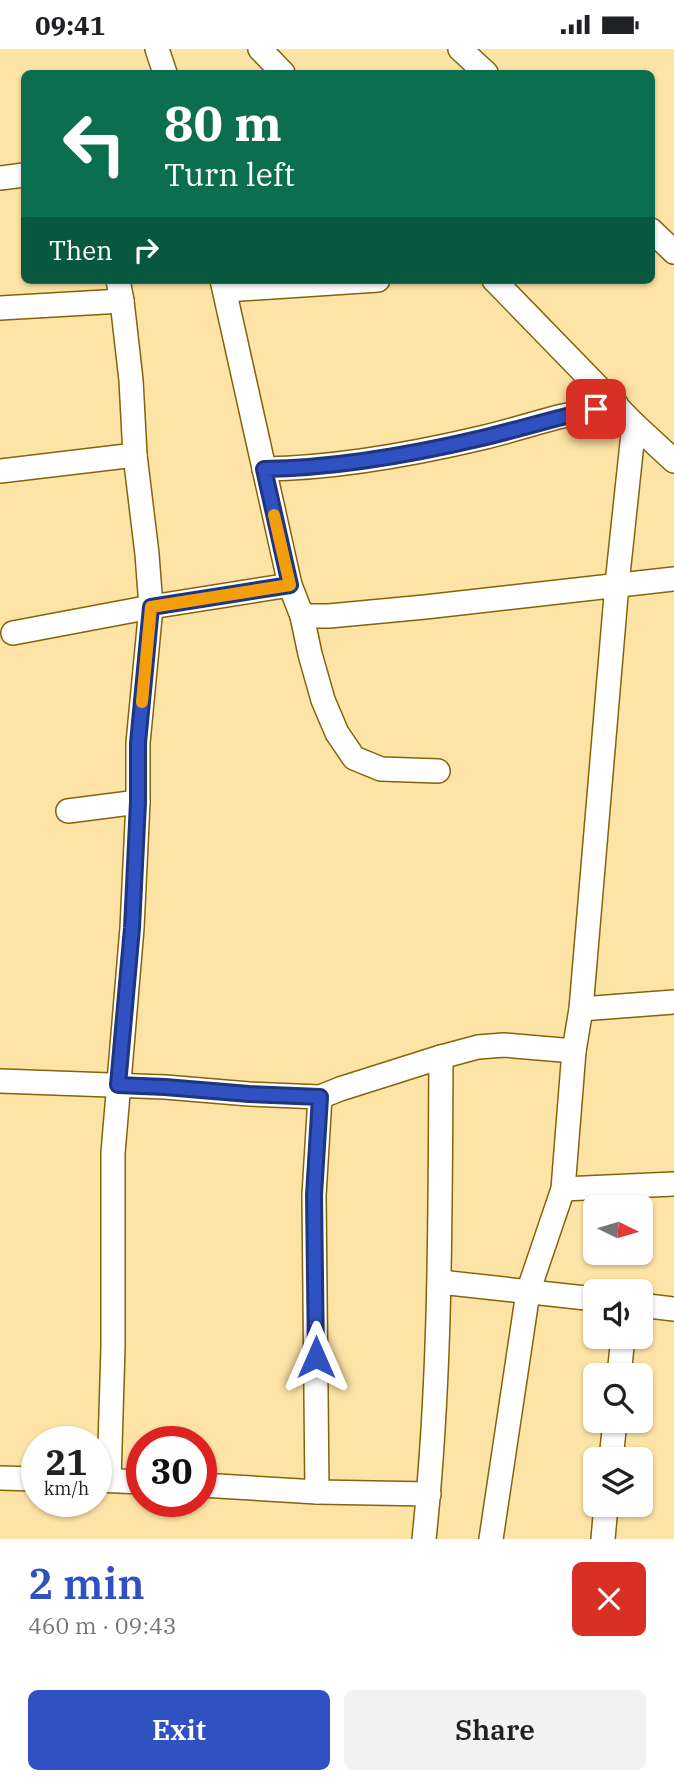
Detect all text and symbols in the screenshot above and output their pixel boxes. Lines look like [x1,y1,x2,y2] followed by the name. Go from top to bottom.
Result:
[35,8,105,42] text: 09:41
[164,91,282,154] text: 80 m
[49,98,140,189] icon: left
[164,153,295,195] text: Turn left
[127,231,165,269] icon: right
[49,233,113,267] text: Then
[566,379,626,439] pin
[577,390,615,428] icon: arrive
[583,1195,653,1265] north arrow
[583,1195,653,1517] map controls
[583,1279,653,1349] button: sound
[279,1320,353,1394] position arrow
[583,1363,653,1433] button: search
[126,1426,217,1517] speed limit sign: 30
[45,1439,88,1485] text: 21
[583,1447,653,1517] button: layers
[44,1477,89,1500] text: km/h
[28,1556,145,1611] text: 2 min
[572,1562,646,1636] button: close
[28,1610,177,1640] text: 460 m · 09:43
[28,1690,330,1770] button: Exit
[344,1690,646,1770] button: Share

